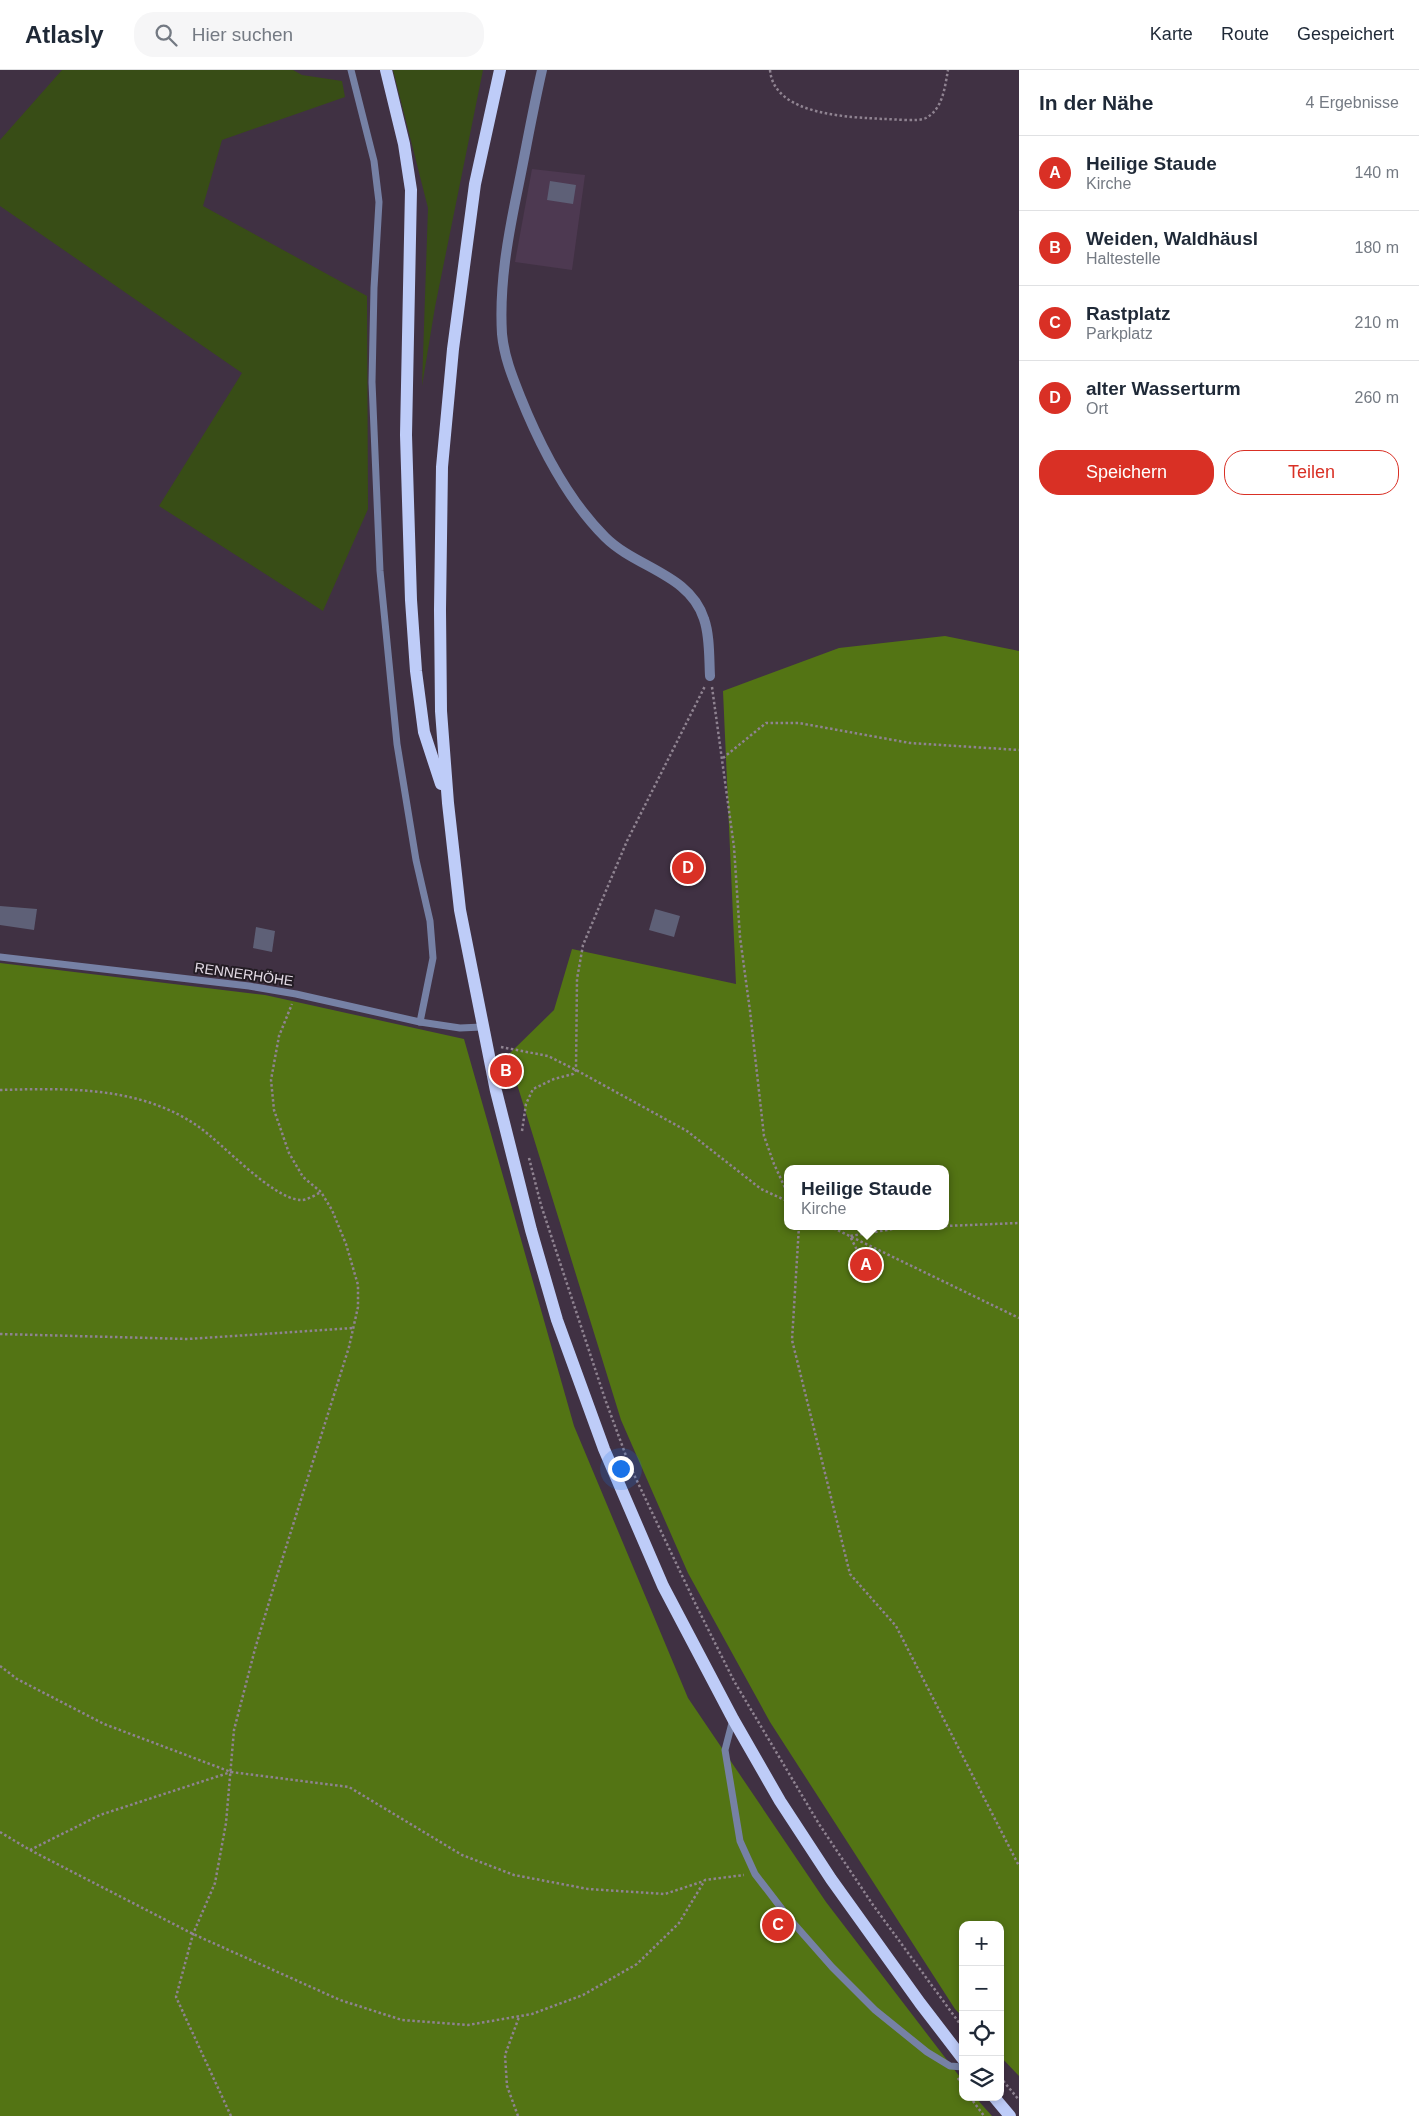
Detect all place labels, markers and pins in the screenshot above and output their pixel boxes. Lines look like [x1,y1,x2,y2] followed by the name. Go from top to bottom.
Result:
[672,849,704,887] pin: D
[490,1052,522,1090] pin: B
[850,1246,882,1284] pin: A
[762,1906,794,1944] pin: C

